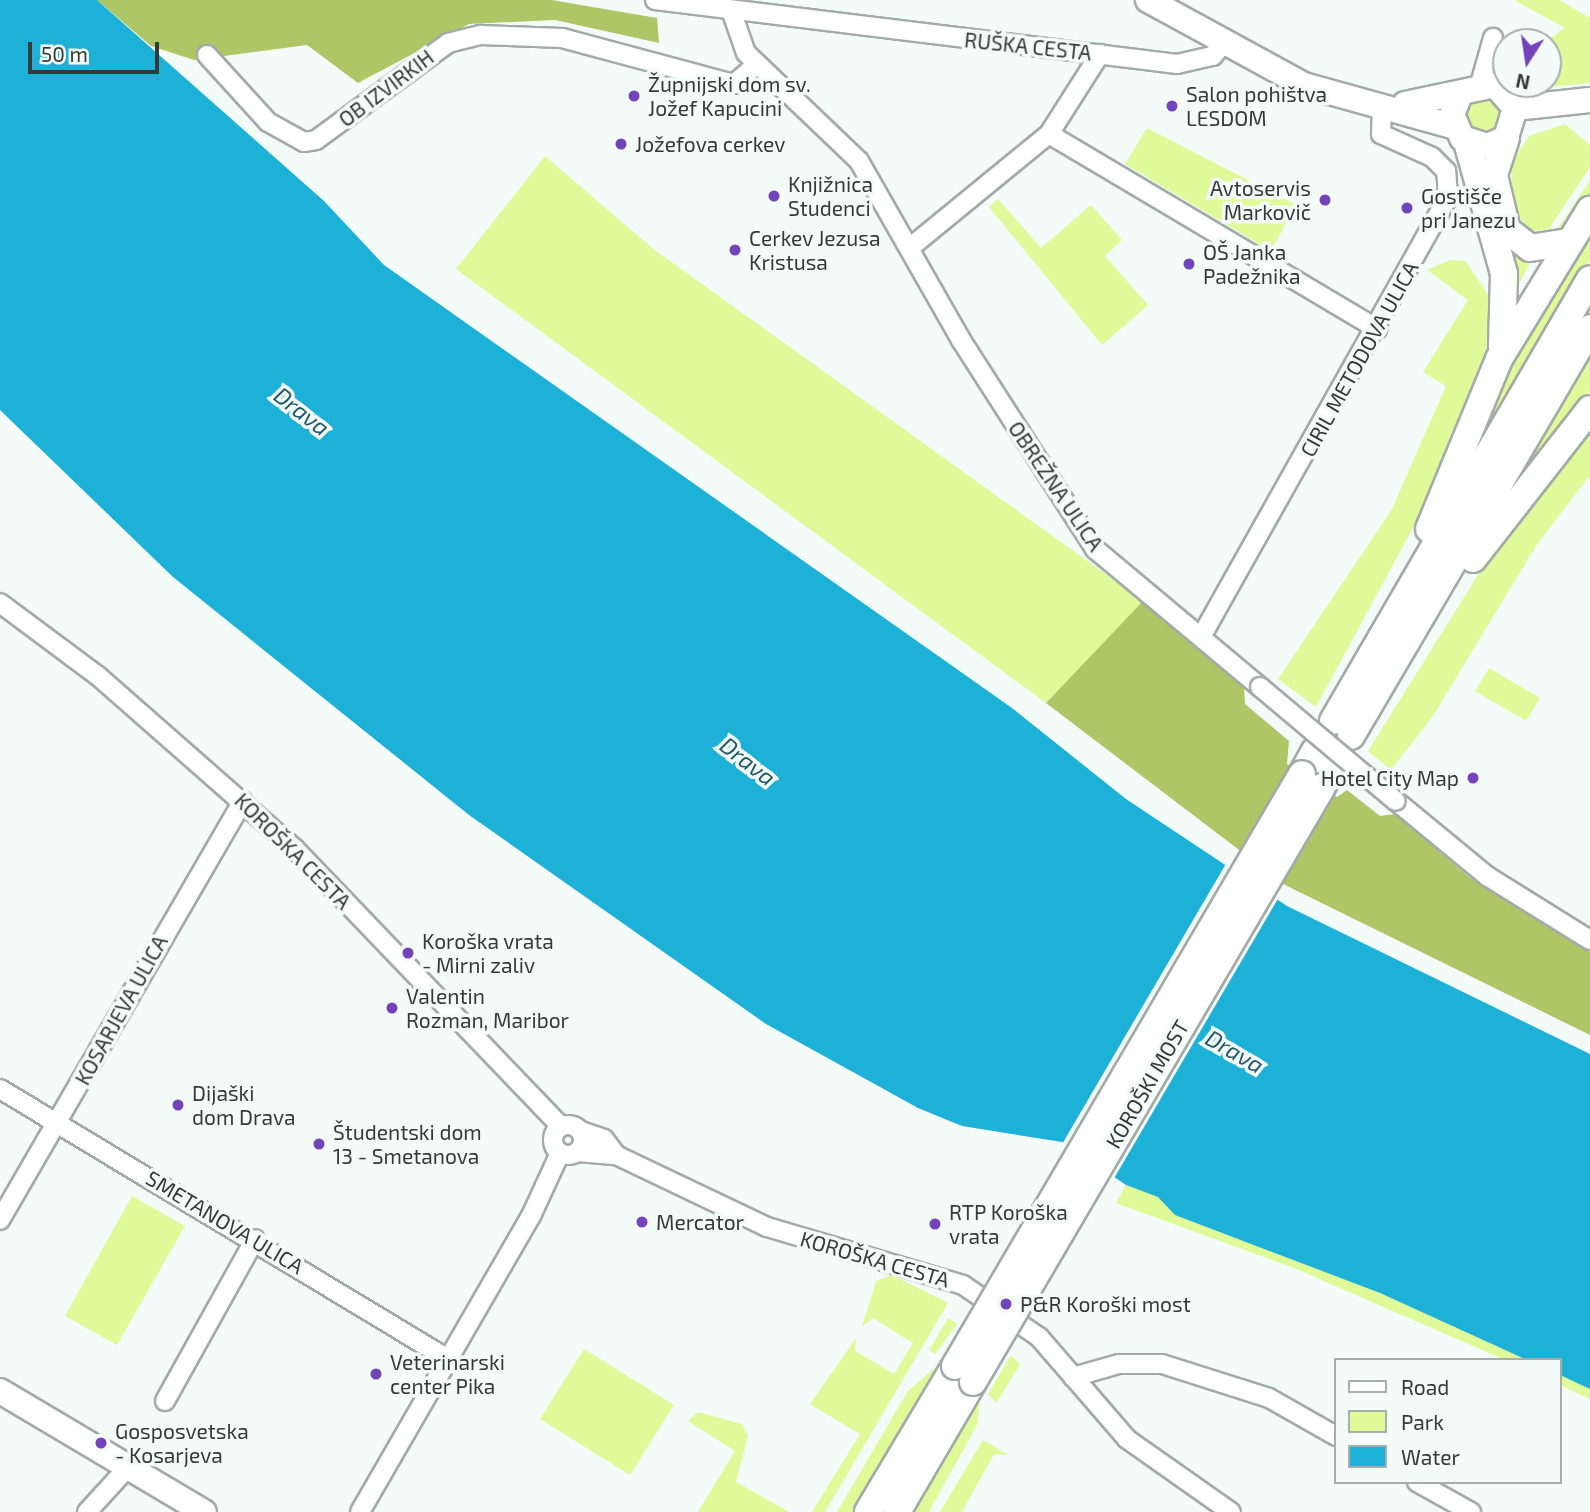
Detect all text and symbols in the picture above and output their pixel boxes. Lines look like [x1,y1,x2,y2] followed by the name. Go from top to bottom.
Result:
[963,27,1093,65] street label: RUŠKA CESTA
[32,28,163,72] scale bar
[1492,28,1562,98] north arrow
[41,41,88,66] text: 50 m
[334,44,438,132] street label: OB IZVIRKIH
[1514,69,1532,95] text: N
[648,71,811,121] place label: Župnijski dom sv. Jožef Kapucini
[1186,81,1327,131] place label: Salon pohištva LESDOM
[626,88,642,104] marker: Župnijski dom sv. Jožef Kapucini
[1164,98,1180,114] marker: Salon pohištva LESDOM
[635,131,785,157] place label: Jožefova cerkev
[613,136,629,152] marker: Jožefova cerkev
[788,171,873,221] place label: Knjižnica Studenci
[1210,175,1311,225] place label: Avtoservis Markovič
[1421,183,1516,233] place label: Gostišče pri Janezu
[766,188,782,204] marker: Knjižnica Studenci
[1317,192,1333,208] marker: Avtoservis Markovič
[1399,200,1415,216] marker: Gostišče pri Janezu
[749,225,881,275] place label: Cerkev Jezusa Kristusa
[1203,239,1300,289] place label: OŠ Janka Padežnika
[727,242,743,258] marker: Cerkev Jezusa Kristusa
[1181,256,1197,272] marker: OŠ Janka Padežnika
[1295,256,1423,462] street label: CIRIL METODOVA ULICA
[269,381,335,441] water label: Drava
[1003,416,1109,556] street label: OBREŽNA ULICA
[715,731,781,791] water label: Drava
[1320,765,1459,791] place label: Hotel City Map
[1465,770,1481,786] marker: Hotel City Map
[229,787,357,915] street label: KOROŠKA CESTA
[422,928,554,978] place label: Koroška vrata - Mirni zaliv
[69,931,173,1089] street label: KOSARJEVA ULICA
[400,945,416,961] marker: Koroška vrata - Mirni zaliv
[406,983,569,1033] place label: Valentin Rozman, Maribor
[384,1000,400,1016] marker: Valentin Rozman, Maribor
[1100,1015,1194,1153] street label: KOROŠKI MOST
[1201,1023,1269,1079] water label: Drava
[192,1080,295,1130] place label: Dijaški dom Drava
[170,1097,186,1113] marker: Dijaški dom Drava
[333,1119,482,1169] place label: Študentski dom 13 - Smetanova
[311,1136,327,1152] marker: Študentski dom 13 - Smetanova
[141,1165,309,1279] street label: SMETANOVA ULICA
[949,1199,1068,1249] place label: RTP Koroška vrata
[656,1209,744,1235] place label: Mercator
[634,1214,650,1230] marker: Mercator
[927,1216,943,1232] marker: RTP Koroška vrata
[797,1226,953,1292] street label: KOROŠKA CESTA
[1020,1291,1191,1317] place label: P&R Koroški most
[998,1296,1014,1312] marker: P&R Koroški most
[390,1349,505,1399] place label: Veterinarski center Pika
[1334,1358,1562,1484] legend
[368,1366,384,1382] marker: Veterinarski center Pika
[1401,1374,1449,1399] text: Road
[1401,1409,1444,1434] text: Park
[115,1418,249,1468] place label: Gosposvetska - Kosarjeva
[93,1435,109,1451] marker: Gosposvetska - Kosarjeva
[1401,1444,1460,1469] text: Water

